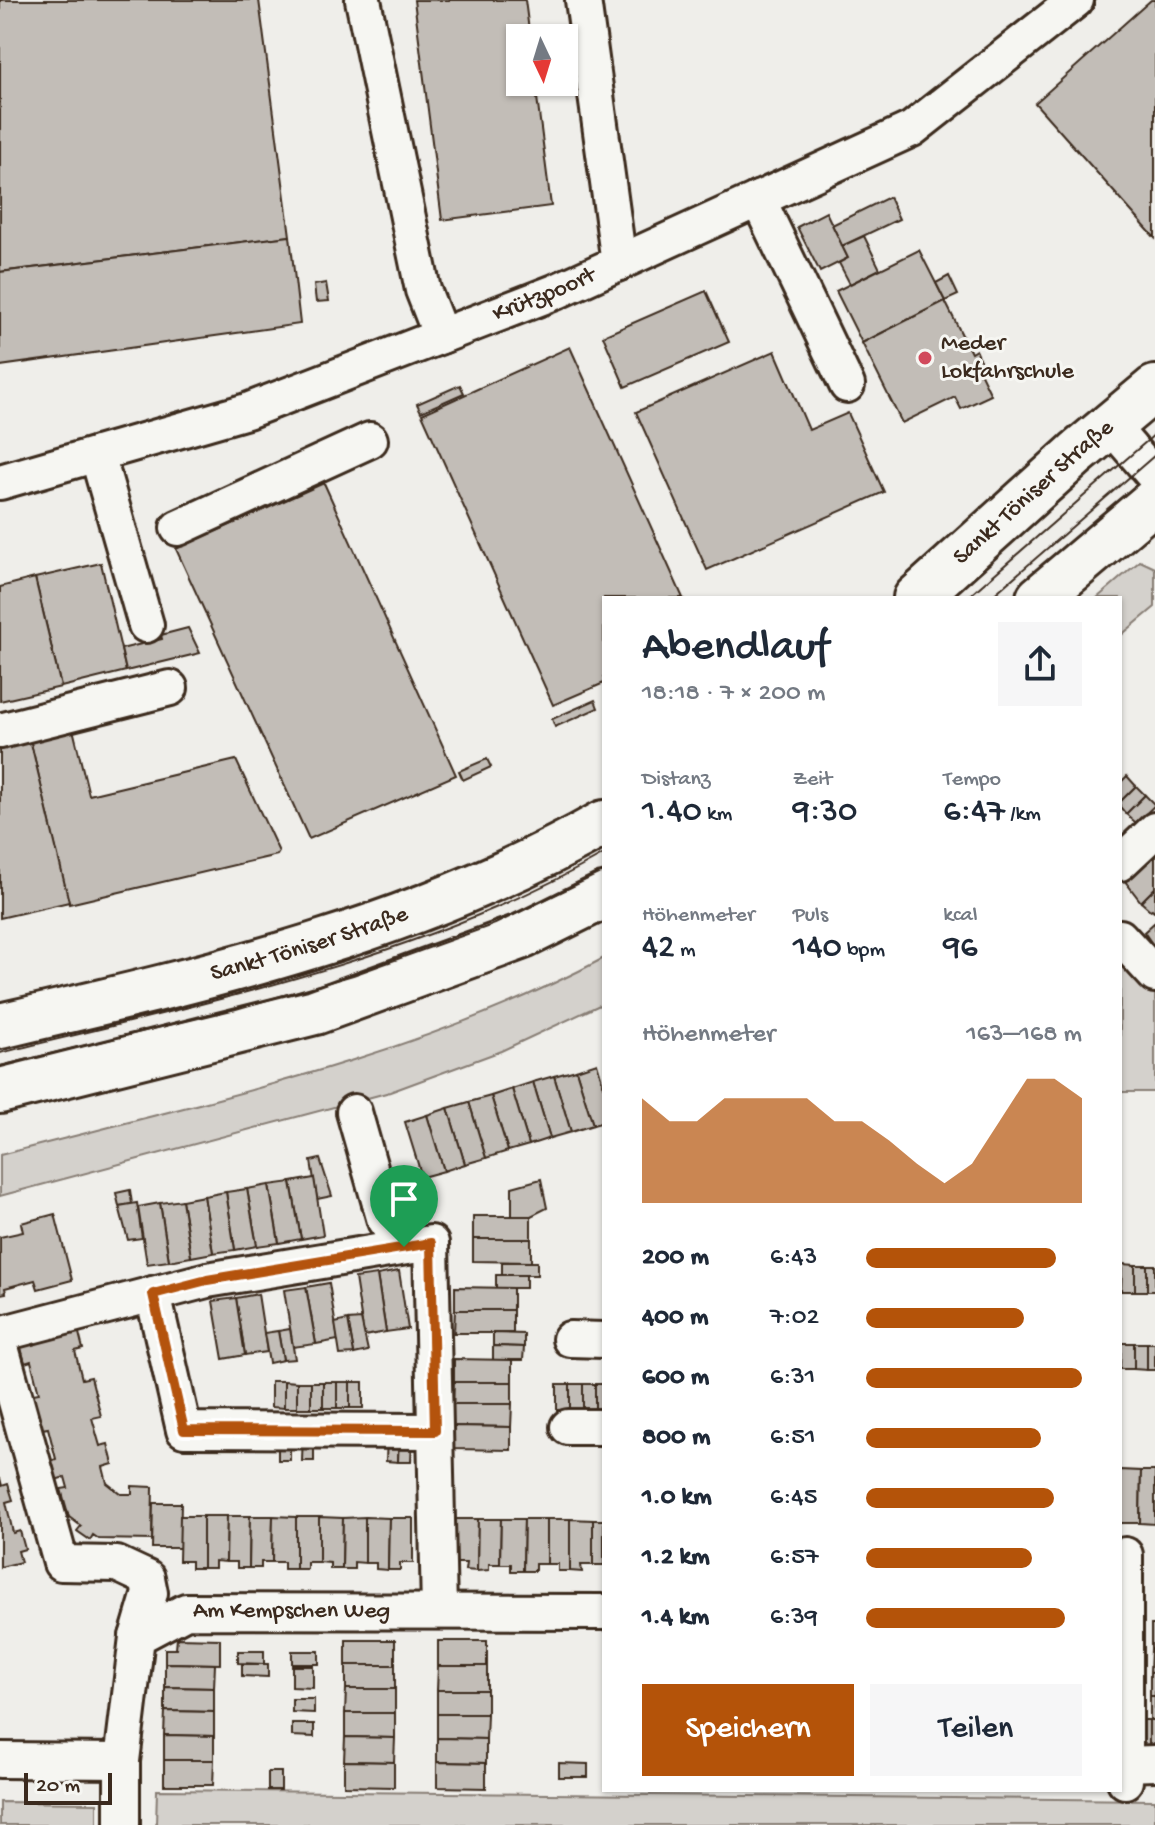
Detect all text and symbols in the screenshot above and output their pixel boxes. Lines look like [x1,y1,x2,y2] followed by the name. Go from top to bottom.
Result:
[506,24,578,96] north arrow
[506,24,578,96] map controls
[489,260,602,329] street label: Krützpoort
[941,330,1074,387] place label: Meder Lokfahrschule
[916,349,934,367] marker: Meder Lokfahrschule
[947,413,1121,572] street label: Sankt Töniser Straße
[998,622,1082,706] button: share
[642,623,829,675] text: Abendlauf
[642,679,825,710] text: 18:18 · 7 × 200 m
[642,767,711,793] text: Distanz
[793,767,832,793] text: Zeit
[943,767,1001,793] text: Tempo
[642,793,702,833] text: 1.40
[793,793,857,833] text: 9:30
[943,793,1005,833] text: 6:47
[702,802,732,828] text: km
[1005,802,1041,828] text: /km
[207,900,413,989] street label: Sankt Töniser Straße
[642,903,755,929] text: Höhenmeter
[793,903,828,929] text: Puls
[943,903,978,929] text: kcal
[642,929,675,969] text: 42
[793,929,842,969] text: 140
[943,929,978,969] text: 96
[675,938,696,964] text: m
[842,938,885,964] text: bpm
[642,1020,775,1051] text: Höhenmeter
[966,1020,1082,1051] text: 163–168 m
[370,1165,438,1247] pin
[382,1177,426,1221] icon: arrive
[642,1243,709,1274] text: 200 m
[770,1243,817,1274] text: 6:43
[642,1303,708,1334] text: 400 m
[770,1303,819,1334] text: 7:02
[642,1363,709,1394] text: 600 m
[770,1363,815,1394] text: 6:31
[642,1423,710,1454] text: 800 m
[770,1423,816,1454] text: 6:51
[642,1483,712,1514] text: 1.0 km
[770,1483,817,1514] text: 6:45
[642,1543,710,1574] text: 1.2 km
[770,1543,819,1574] text: 6:57
[193,1597,390,1626] street label: Am Kempschen Weg
[642,1603,709,1634] text: 1.4 km
[770,1603,818,1634] text: 6:39
[642,1684,854,1776] button: Speichern
[870,1684,1082,1776] button: Teilen
[24,1769,112,1805] scale bar
[36,1774,80,1800] text: 20 m

